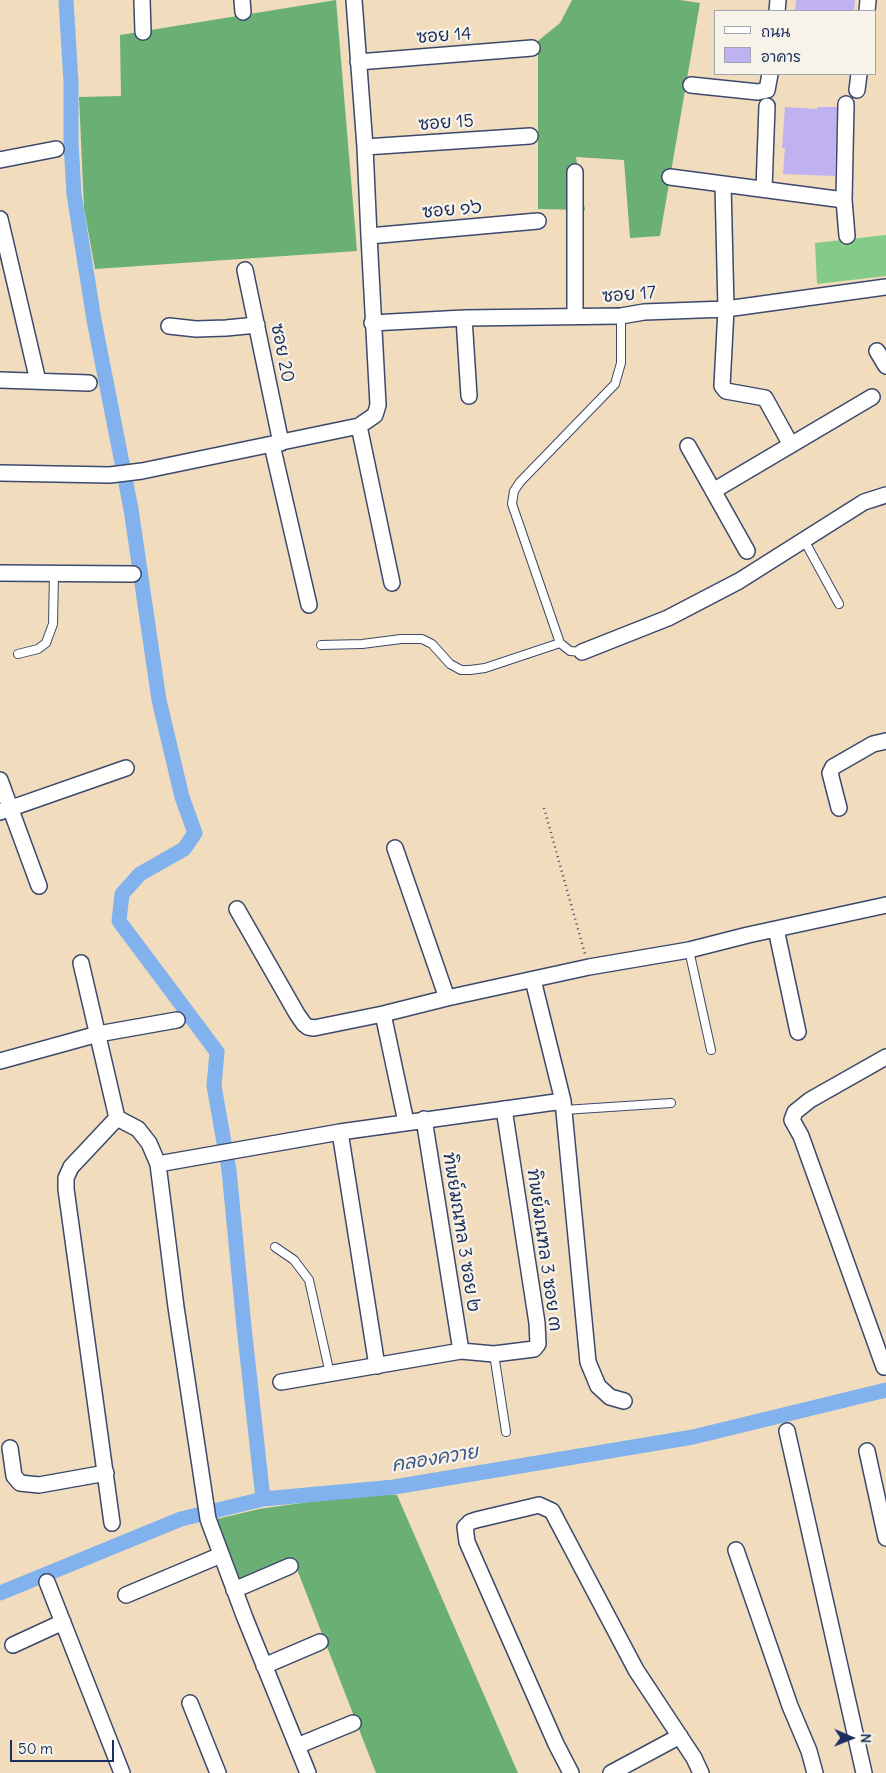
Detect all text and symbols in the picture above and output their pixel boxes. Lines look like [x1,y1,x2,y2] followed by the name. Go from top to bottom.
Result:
[714,10,876,75] legend
[761,22,790,41] text: ถนน
[416,23,472,49] street label: ซอย 14
[761,47,801,66] text: อาคาร
[418,110,474,136] street label: ซอย 15
[421,197,483,223] street label: ซอย ๑๖
[601,282,657,308] street label: ซอย 17
[266,322,298,384] street label: ซอย 20
[438,1151,484,1313] street label: ทิพย์มณฑล 3 ซอย ๒
[522,1167,566,1333] street label: ทิพย์มณฑล 3 ซอย ๓
[390,1441,480,1477] water label: คลองควาย
[826,1713,876,1763] north arrow
[12,1730,116,1762] scale bar
[857,1733,875,1743] text: N
[18,1739,53,1758] text: 50 m

